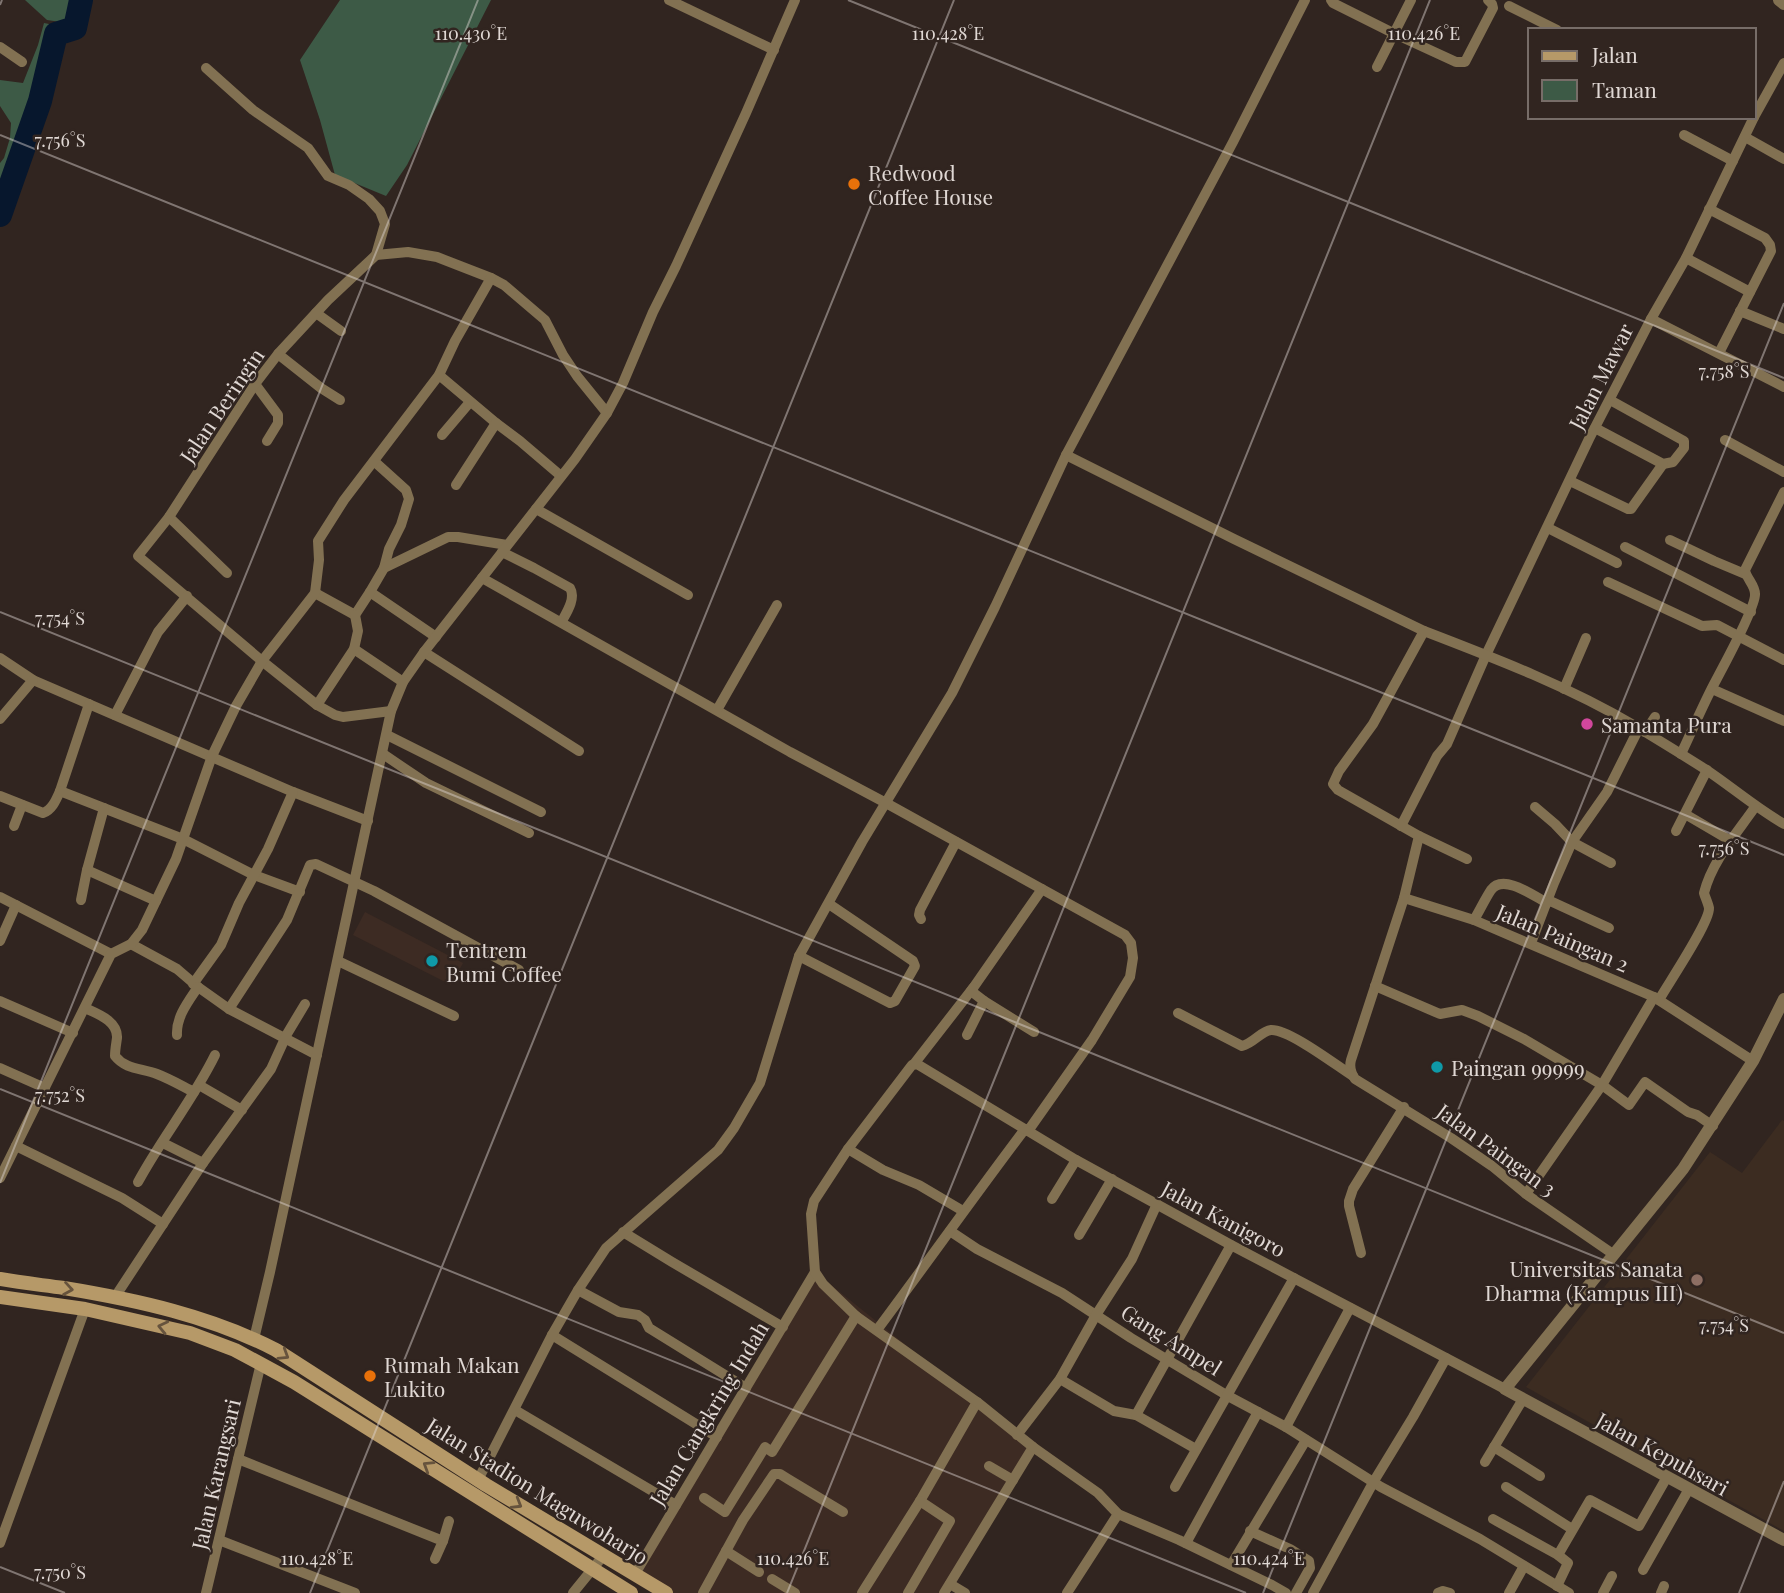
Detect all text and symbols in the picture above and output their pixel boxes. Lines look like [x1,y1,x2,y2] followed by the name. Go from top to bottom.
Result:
[435,21,507,45] text: 110.430°E
[912,21,984,45] text: 110.428°E
[1388,21,1460,45] text: 110.426°E
[1528,28,1756,119] legend
[1591,40,1638,68] text: Jalan
[1592,75,1657,103] text: Taman
[35,128,85,152] text: 7.756°S
[868,158,993,210] place label: Redwood Coffee House
[846,176,862,192] marker: Redwood Coffee House
[1561,318,1639,435] street label: Jalan Mawar
[172,342,270,469] street label: Jalan Beringin
[1698,359,1750,383] text: 7.758°S
[35,606,85,630] text: 7.754°S
[1601,710,1732,738] place label: Samanta Pura
[1579,716,1595,732] marker: Samanta Pura
[1699,836,1749,860] text: 7.756°S
[1492,896,1634,977] street label: Jalan Paingan 2
[446,935,562,987] place label: Tentrem Bumi Coffee
[424,953,440,969] marker: Tentrem Bumi Coffee
[1451,1053,1585,1081] place label: Paingan 99999
[1429,1059,1445,1075] marker: Paingan 99999
[35,1083,85,1107] text: 7.752°S
[1431,1096,1562,1202] street label: Jalan Paingan 3
[1156,1173,1291,1262] street label: Jalan Kanigoro
[1485,1254,1684,1306] place label: Universitas Sanata Dharma (Kampus III)
[1689,1272,1705,1288] marker: Universitas Sanata Dharma (Kampus III)
[62,1281,73,1296] one-way arrow
[1116,1297,1228,1381] street label: Gang Ampel
[1699,1313,1749,1337] text: 7.754°S
[641,1315,774,1511] street label: Jalan Cangkring Indah
[157,1320,169,1335] one-way arrow
[276,1347,289,1360] one-way arrow
[384,1350,520,1402] place label: Rumah Makan Lukito
[362,1368,378,1384] marker: Rumah Makan Lukito
[184,1396,246,1553] street label: Jalan Karangsari
[1591,1405,1734,1501] street label: Jalan Kepuhsari
[421,1410,654,1570] street label: Jalan Stadion Maguwoharjo
[422,1461,435,1474] one-way arrow
[509,1496,522,1509] one-way arrow
[281,1546,353,1570] text: 110.428°E
[757,1546,829,1570] text: 110.426°E
[1233,1546,1305,1570] text: 110.424°E
[34,1560,86,1584] text: 7.750°S

